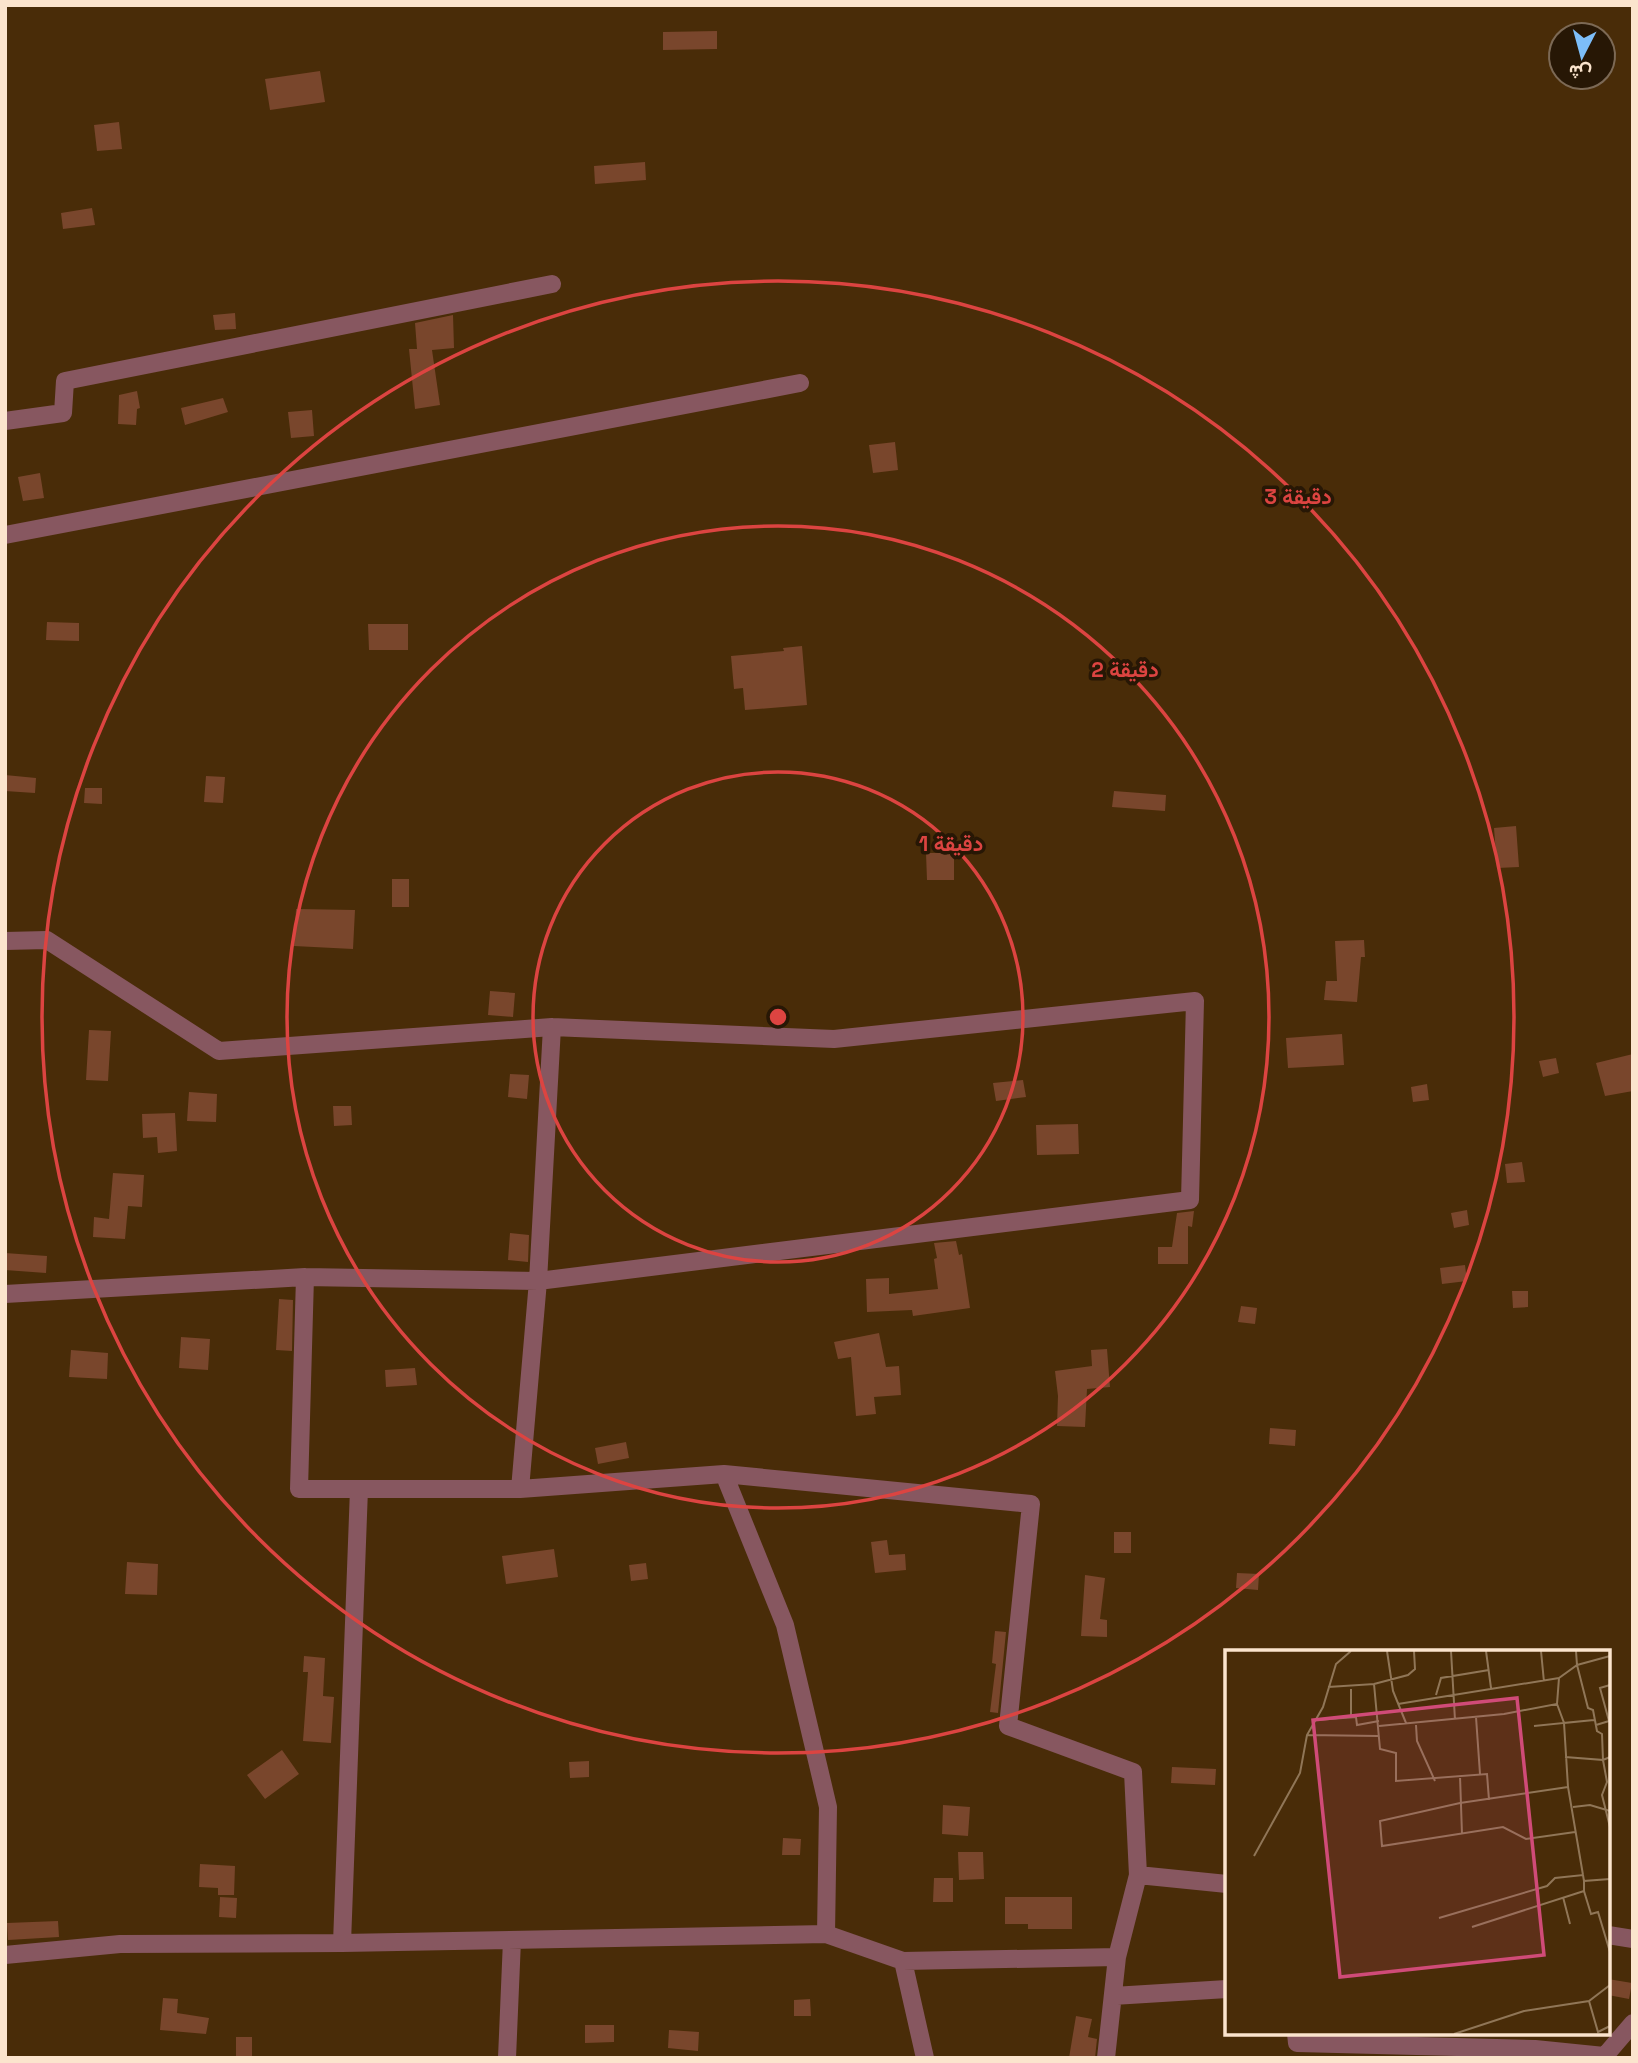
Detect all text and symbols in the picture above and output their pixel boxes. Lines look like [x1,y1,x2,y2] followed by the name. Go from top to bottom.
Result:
[1547,21,1617,91] north arrow
[1567,59,1593,86] text: ش
[1264,483,1332,510] text: 3 دقيقة
[1091,656,1159,683] text: 2 دقيقة
[919,830,983,857] text: 1 دقيقة
[766,1005,790,1029] centre of rings
[1225,1650,1610,2035] inset map

